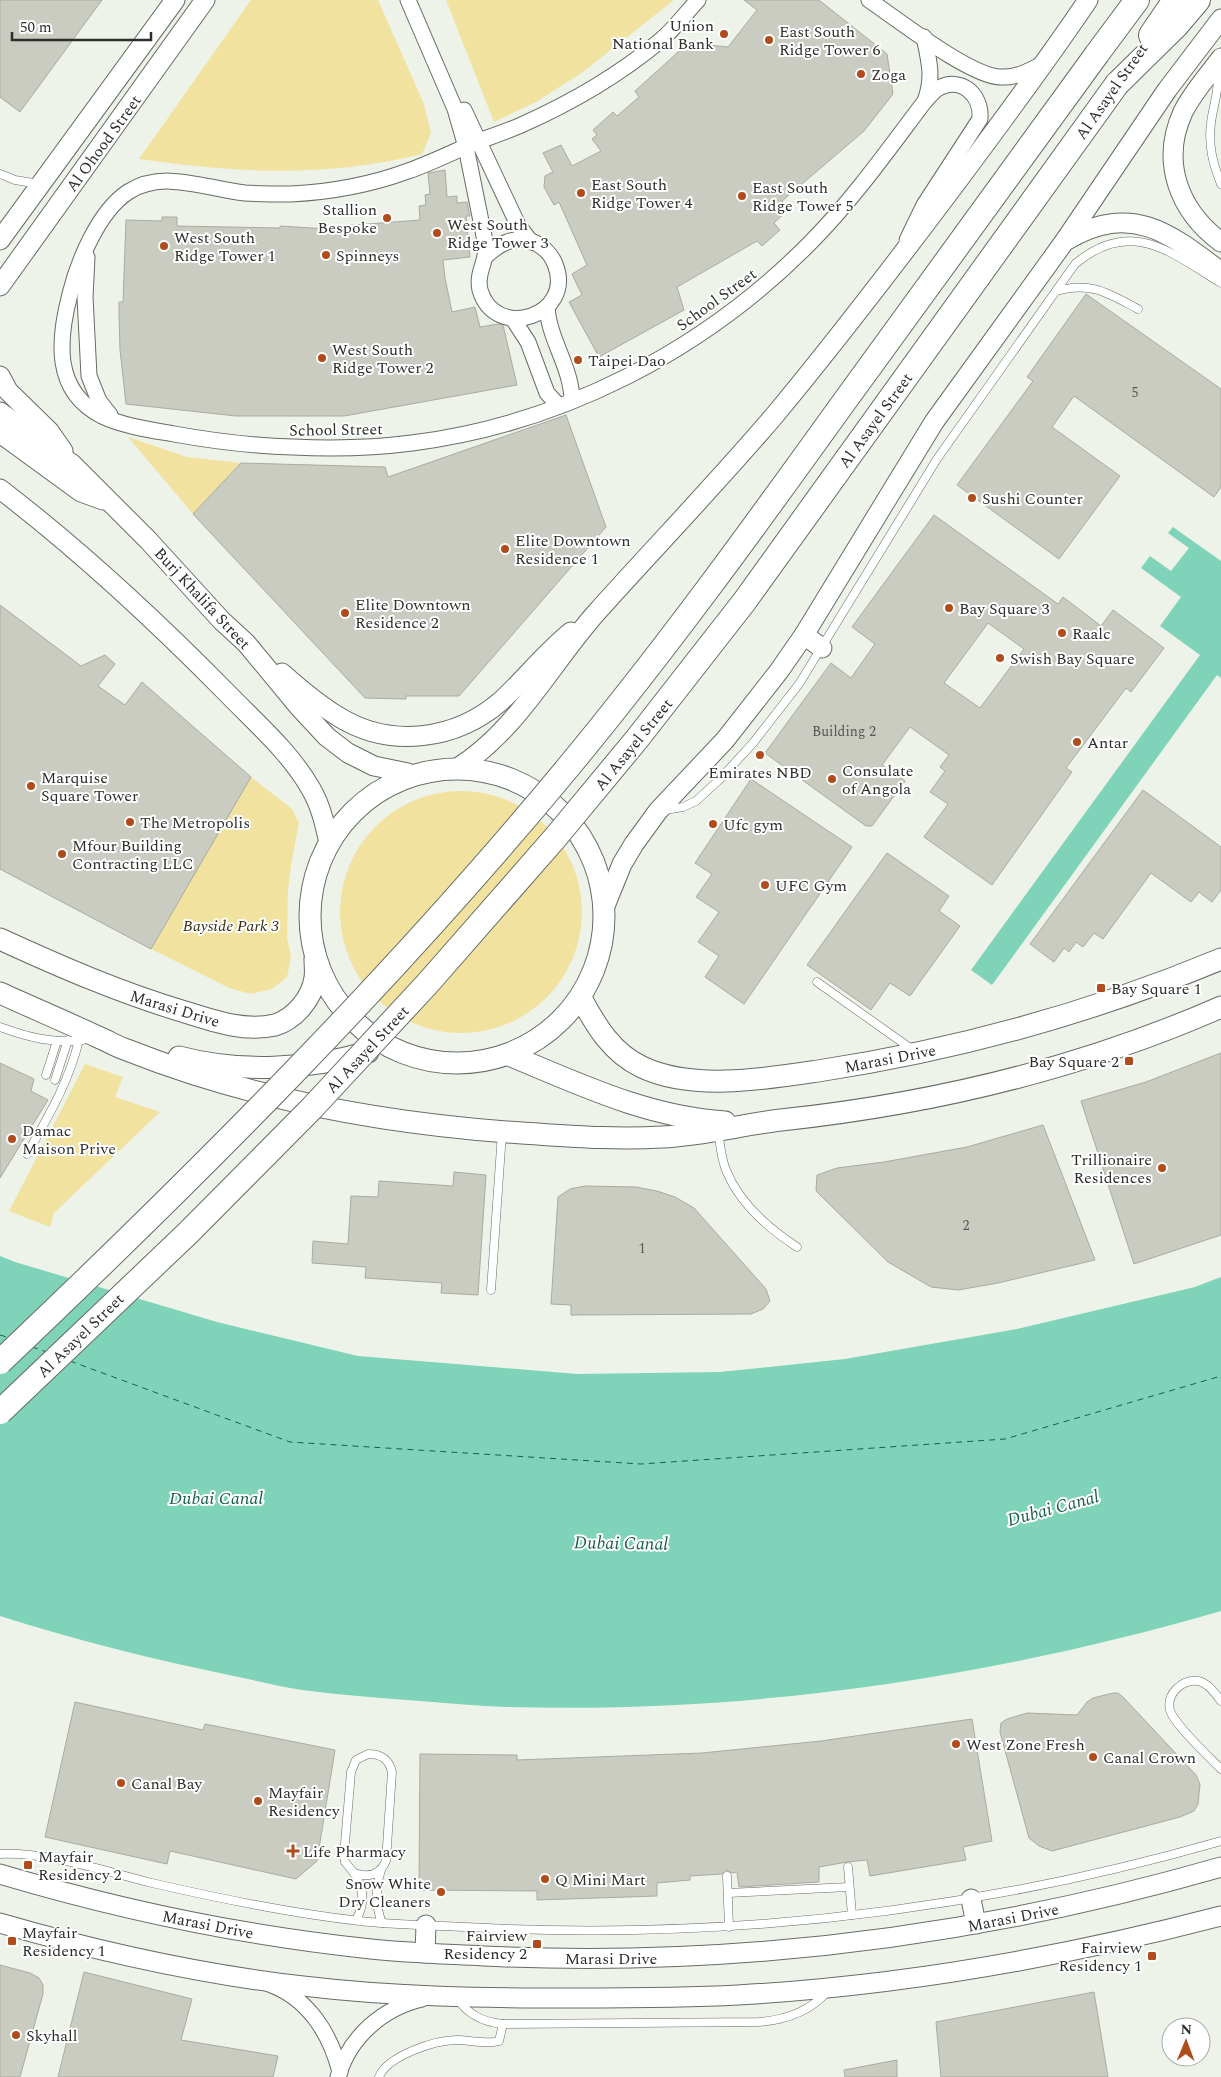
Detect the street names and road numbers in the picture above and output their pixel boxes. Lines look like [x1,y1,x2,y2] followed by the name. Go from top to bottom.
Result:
[1070,38,1154,145] street label: Al Asayel Street
[60,90,148,197] street label: Al Ohood Street
[672,262,762,337] street label: School Street
[833,367,919,473] street label: Al Asayel Street
[289,417,383,443] street label: School Street
[148,542,256,655] street label: Burj Khalifa Street
[589,693,679,796] street label: Al Asayel Street
[127,984,222,1034] street label: Marasi Drive
[320,1000,415,1099] street label: Al Asayel Street
[842,1038,938,1080] street label: Marasi Drive
[32,1288,130,1384] street label: Al Asayel Street
[965,1897,1061,1939] street label: Marasi Drive
[160,1904,256,1946] street label: Marasi Drive
[565,1947,657,1971] street label: Marasi Drive

